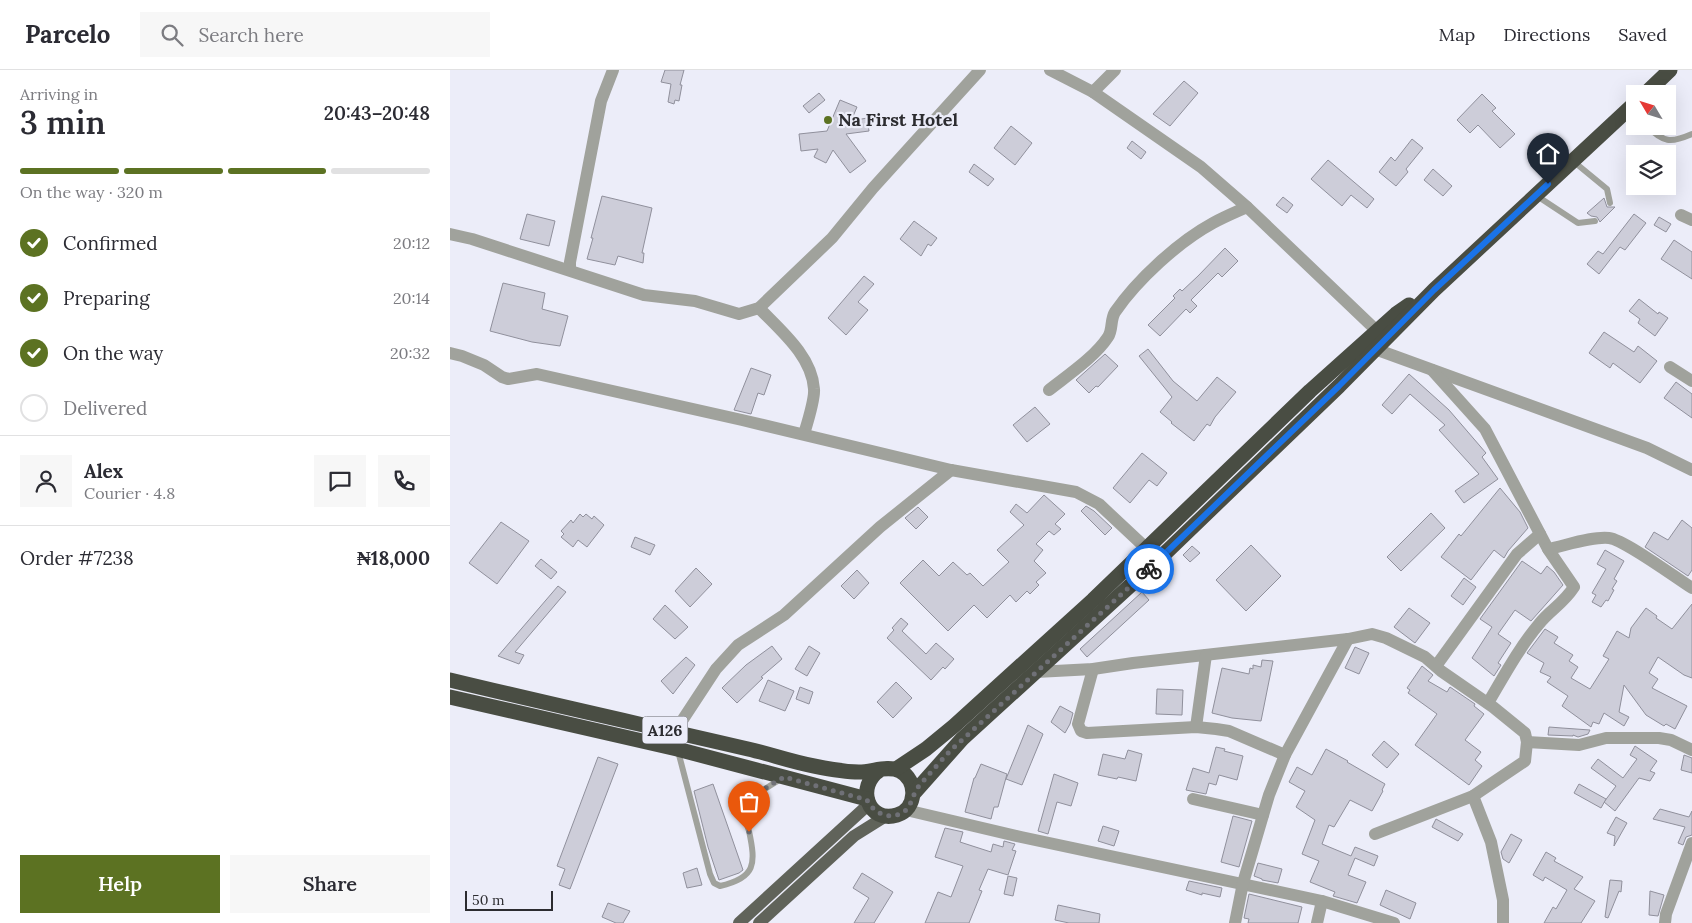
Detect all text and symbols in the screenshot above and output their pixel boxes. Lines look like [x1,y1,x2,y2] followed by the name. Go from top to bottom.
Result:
[140,12,490,57] search box
[25,19,110,50] text: Parcelo
[158,21,186,49] icon: search
[198,23,304,47] text: Search here
[1439,23,1475,46] text: Map
[1503,23,1590,46] text: Directions
[1618,23,1667,46] text: Saved
[20,84,98,104] text: Arriving in
[1626,85,1676,135] north arrow
[1626,85,1676,195] map controls
[324,101,430,125] text: 20:43–20:48
[20,102,106,143] text: 3 min
[838,108,958,131] place label: Na First Hotel
[822,114,834,126] marker: Na First Hotel
[1527,133,1569,184] pin
[1534,140,1562,168] icon: home
[1626,145,1676,195] button: layers
[20,182,163,202] text: On the way · 320 m
[20,229,48,257] icon: check
[63,231,158,255] text: Confirmed
[393,233,430,253] text: 20:12
[20,284,48,312] icon: check
[63,286,150,310] text: Preparing
[393,288,430,308] text: 20:14
[20,339,48,367] icon: check
[63,341,163,365] text: On the way
[390,343,430,363] text: 20:32
[63,396,147,420] text: Delivered
[20,455,72,507] button: person
[314,455,366,507] button: chat
[378,455,430,507] button: phone
[84,459,123,483] text: Alex
[84,483,175,503] text: Courier · 4.8
[1124,544,1174,594] courier
[20,546,134,570] text: Order #7238
[357,546,430,570] text: ₦18,000
[1135,555,1163,583] icon: bike
[642,716,688,744] road number: A126
[728,781,770,832] pin
[735,788,763,816] icon: bag
[20,855,220,913] button: Help
[230,855,430,913] button: Share
[465,888,552,911] scale bar
[472,891,505,909] text: 50 m

